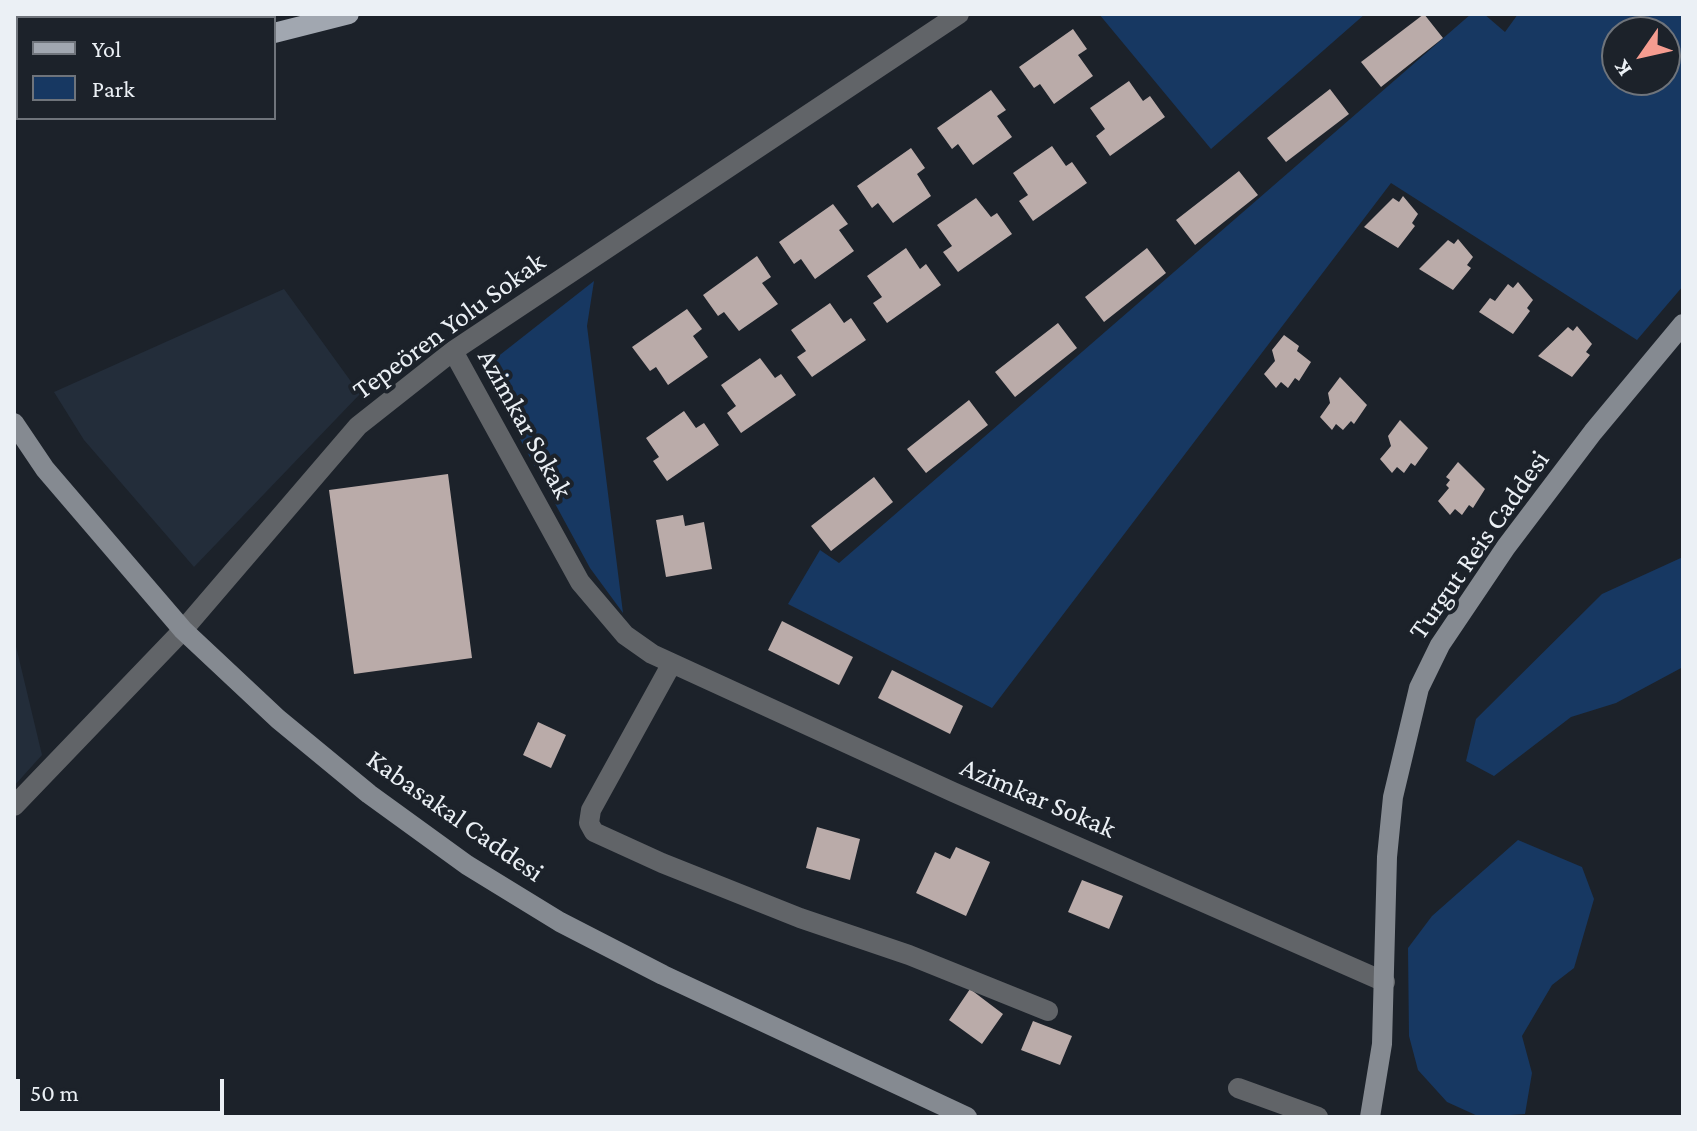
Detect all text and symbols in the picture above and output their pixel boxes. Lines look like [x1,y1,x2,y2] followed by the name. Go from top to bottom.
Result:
[16,16,276,120] legend
[1601,16,1681,96] north arrow
[92,35,121,62] text: Yol
[1608,56,1637,81] text: K
[92,75,135,102] text: Park
[346,245,552,407] street label: Tepeören Yolu Sokak
[470,343,580,505] street label: Azimkar Sokak
[1401,444,1557,646] street label: Turgut Reis Caddesi
[360,742,550,890] street label: Kabasakal Caddesi
[955,750,1121,846] street label: Azimkar Sokak
[20,1063,228,1113] scale bar
[30,1079,79,1106] text: 50 m

